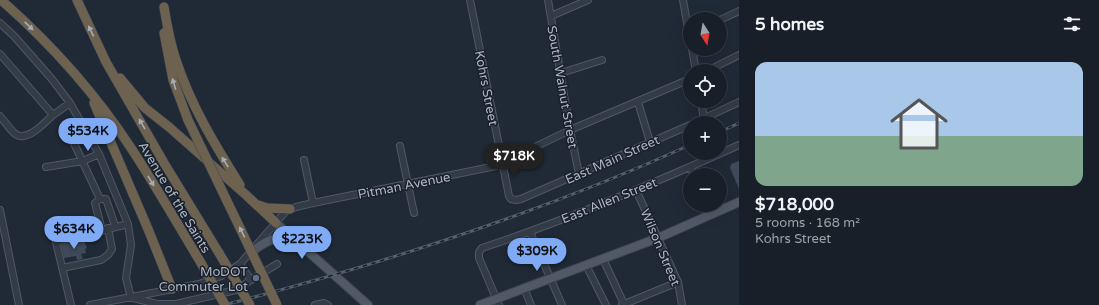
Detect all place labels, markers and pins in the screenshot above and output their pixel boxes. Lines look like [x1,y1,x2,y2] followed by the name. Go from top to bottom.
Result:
[60,118,116,152] pin: $534K
[486,143,542,177] pin: $718K
[46,216,102,250] pin: $634K
[274,226,330,260] pin: $223K
[509,238,565,272] pin: $309K
[159,264,248,295] place label: MoDOT Commuter Lot
[251,273,261,283] marker: MoDOT Commuter Lot

